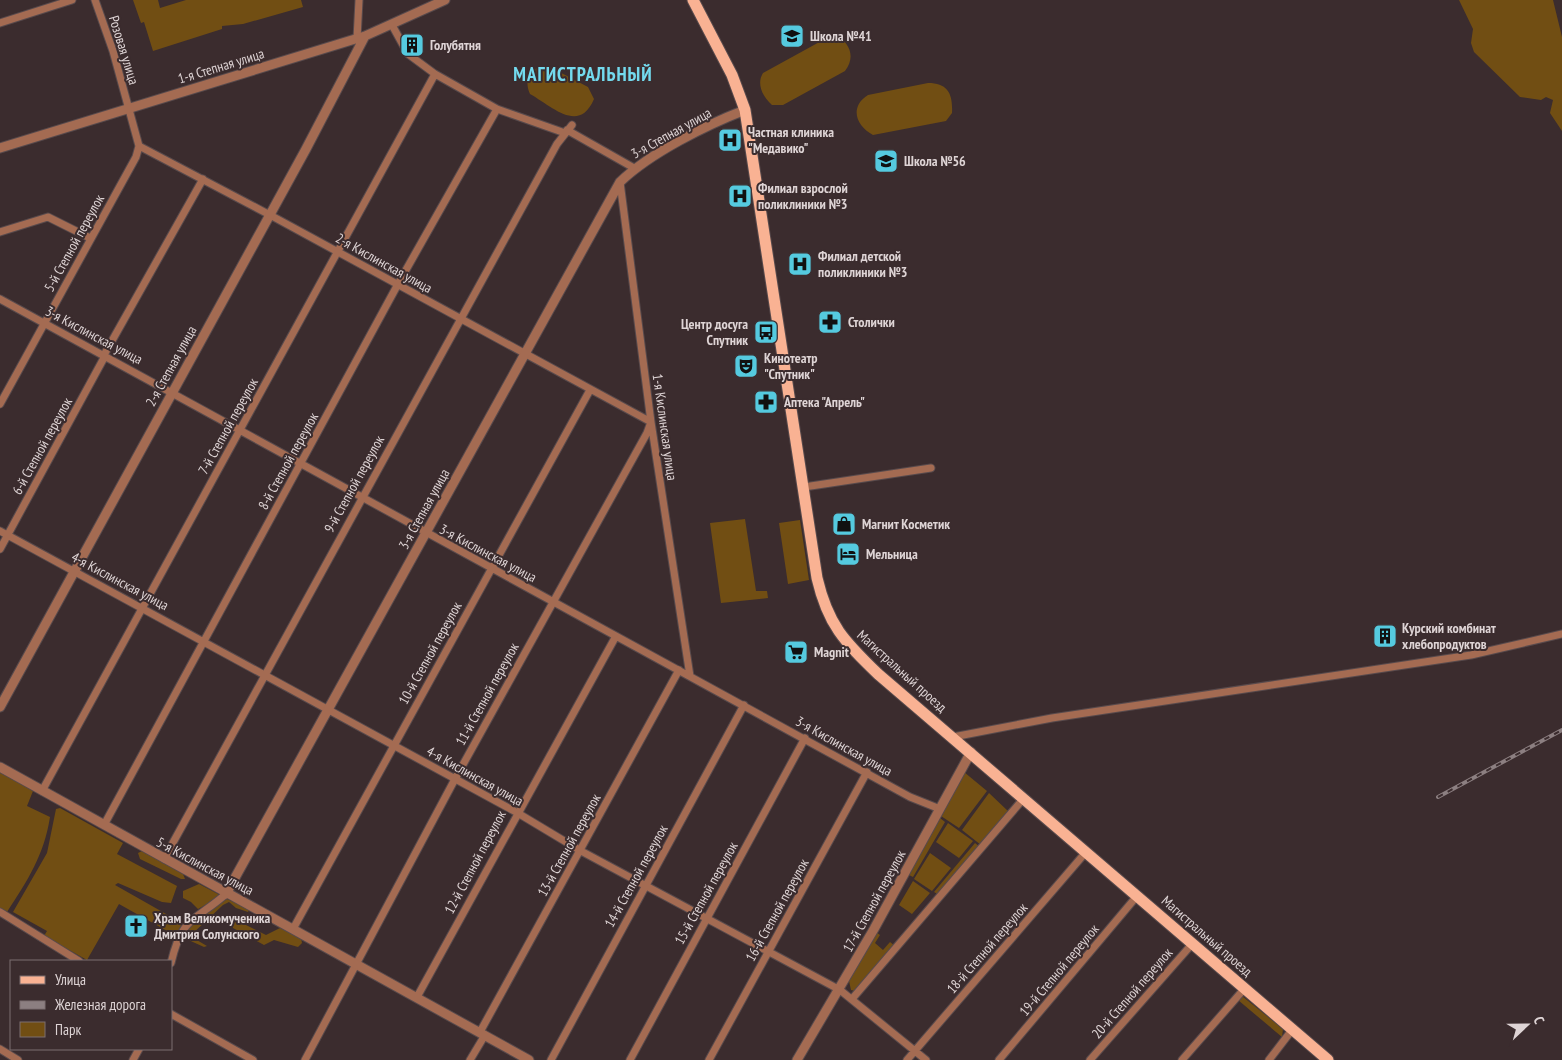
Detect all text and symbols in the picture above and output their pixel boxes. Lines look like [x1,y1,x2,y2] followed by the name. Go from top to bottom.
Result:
[105,13,143,87] street label: Розовая улица
[779,23,805,49] school or university icon: Школа №41
[810,27,872,45] place label: Школа №41
[399,32,425,58] building icon: Голубятня
[430,36,481,54] place label: Голубятня
[176,44,266,88] street label: 1-я Степная улица
[513,62,653,86] district label: МАГИСТРАЛЬНЫЙ
[628,103,714,163] street label: 3-я Степная улица
[748,123,834,157] place label: Частная клиника "Медавико"
[717,127,743,153] hospital icon: Частная клиника "Медавико"
[873,148,899,174] school or university icon: Школа №56
[904,152,966,170] place label: Школа №56
[758,179,848,213] place label: Филиал взрослой поликлиники №3
[727,183,753,209] hospital icon: Филиал взрослой поликлиники №3
[40,191,108,295] street label: 5-й Степной переулок
[333,229,435,297] street label: 2-я Кислинская улица
[818,247,907,281] place label: Филиал детской поликлиники №3
[787,251,813,277] hospital icon: Филиал детской поликлиники №3
[42,302,146,368] street label: 3-я Кислинская улица
[817,309,843,335] pharmacy icon: Столички
[848,313,895,331] place label: Столички
[681,315,748,349] place label: Центр досуга Спутник
[753,319,779,345] bus stop icon: Центр досуга Спутник
[141,323,201,409] street label: 2-я Степная улица
[764,349,818,383] place label: Кинотеатр "Спутник"
[733,353,759,379] theatre icon: Кинотеатр "Спутник"
[649,372,681,482] street label: 1-я Кислинская улица
[194,374,262,477] street label: 7-й Степной переулок
[753,389,779,415] pharmacy icon: Аптека "Апрель"
[783,393,865,411] place label: Аптека "Апрель"
[8,394,76,498] street label: 6-й Степной переулок
[254,409,322,513] street label: 8-й Степной переулок
[320,432,388,536] street label: 9-й Степной переулок
[394,466,454,552] street label: 3-я Степная улица
[831,511,857,537] shop icon: Магнит Косметик
[862,515,950,533] place label: Магнит Косметик
[436,520,540,586] street label: 3-я Кислинская улица
[835,541,861,567] hotel icon: Мельница
[866,545,918,563] place label: Мельница
[68,548,172,614] street label: 4-я Кислинская улица
[394,598,466,707] street label: 10-й Степной переулок
[1402,619,1496,653] place label: Курский комбинат хлебопродуктов
[1372,623,1398,649] building icon: Курский комбинат хлебопродуктов
[853,626,951,716] street label: Магистральный проезд
[451,639,523,748] street label: 11-й Степной переулок
[783,639,809,665] supermarket icon: Magnit
[814,643,849,661] place label: Magnit
[793,712,895,780] street label: 3-я Кислинская улица
[424,742,526,810] street label: 4-я Кислинская улица
[533,790,605,899] street label: 13-й Степной переулок
[440,807,510,917] street label: 12-й Степной переулок
[600,821,672,930] street label: 14-й Степной переулок
[153,833,257,899] street label: 5-я Кислинская улица
[670,838,742,947] street label: 15-й Степной переулок
[839,846,910,955] street label: 17-й Степной переулок
[741,855,813,964] street label: 16-й Степной переулок
[1158,892,1256,980] street label: Магистральный проезд
[943,898,1032,997] street label: 18-й Степной переулок
[154,909,270,943] place label: Храм Великомученика Дмитрия Солунского
[123,913,149,939] church icon: Храм Великомученика Дмитрия Солунского
[1015,920,1103,1020] street label: 19-й Степной переулок
[1088,943,1177,1042] street label: 20-й Степной переулок
[10,960,172,1050] legend
[55,970,86,989] text: Улица
[54,995,146,1014] text: Железная дорога
[1502,1000,1552,1050] north arrow
[1530,1014,1549,1027] text: С
[55,1020,81,1039] text: Парк

